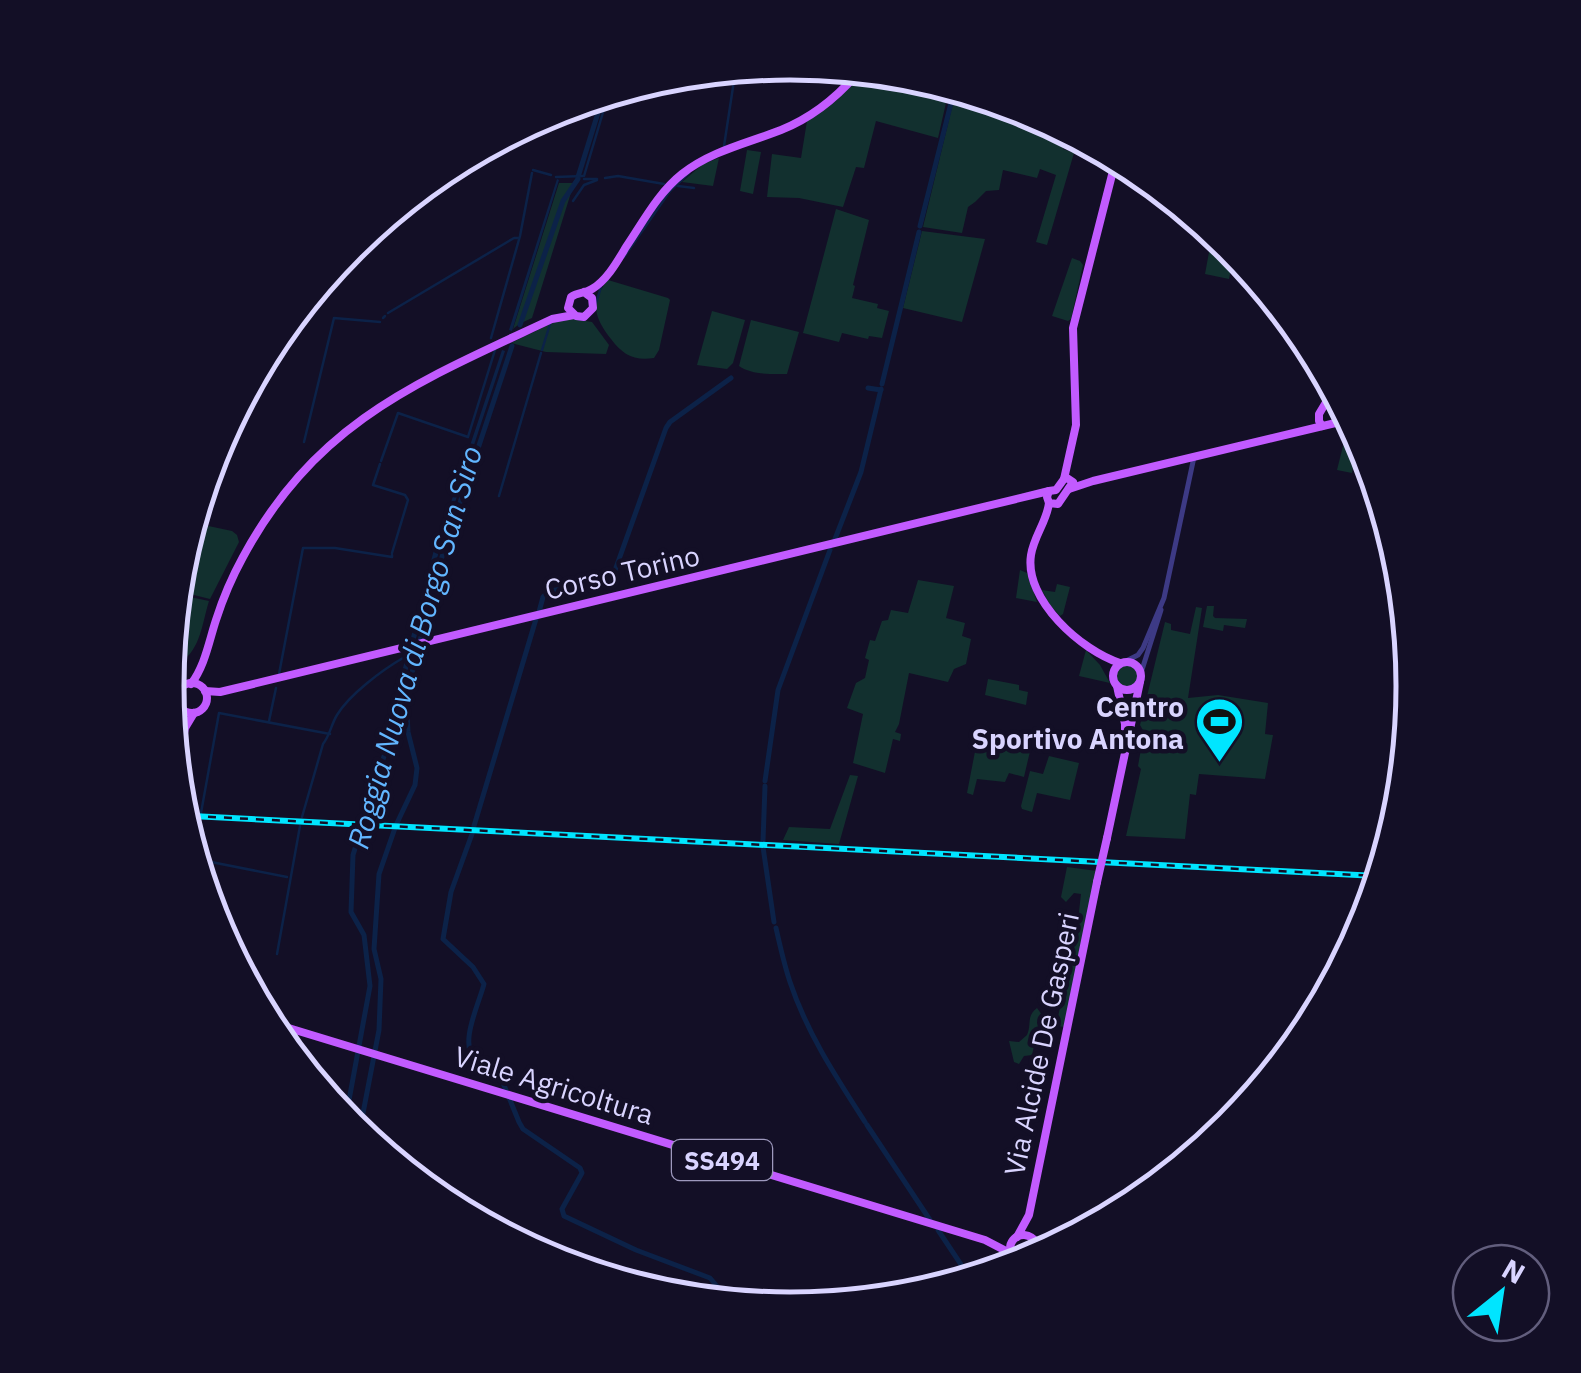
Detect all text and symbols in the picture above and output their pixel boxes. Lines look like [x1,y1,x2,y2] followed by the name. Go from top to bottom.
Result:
[338,441,490,853] water label: Roggia Nuova di Borgo San Siro
[541,536,703,608] street label: Corso Torino
[971,688,1184,757] place label: Centro Sportivo Antona
[1193,696,1245,764] sports icon: Centro Sportivo Antona
[995,909,1087,1179] street label: Via Alcide De Gasperi
[450,1037,658,1133] street label: Viale Agricoltura
[672,1140,772,1180] road number: SS494
[1451,1243,1551,1343] north arrow
[1496,1250,1532,1292] text: N

